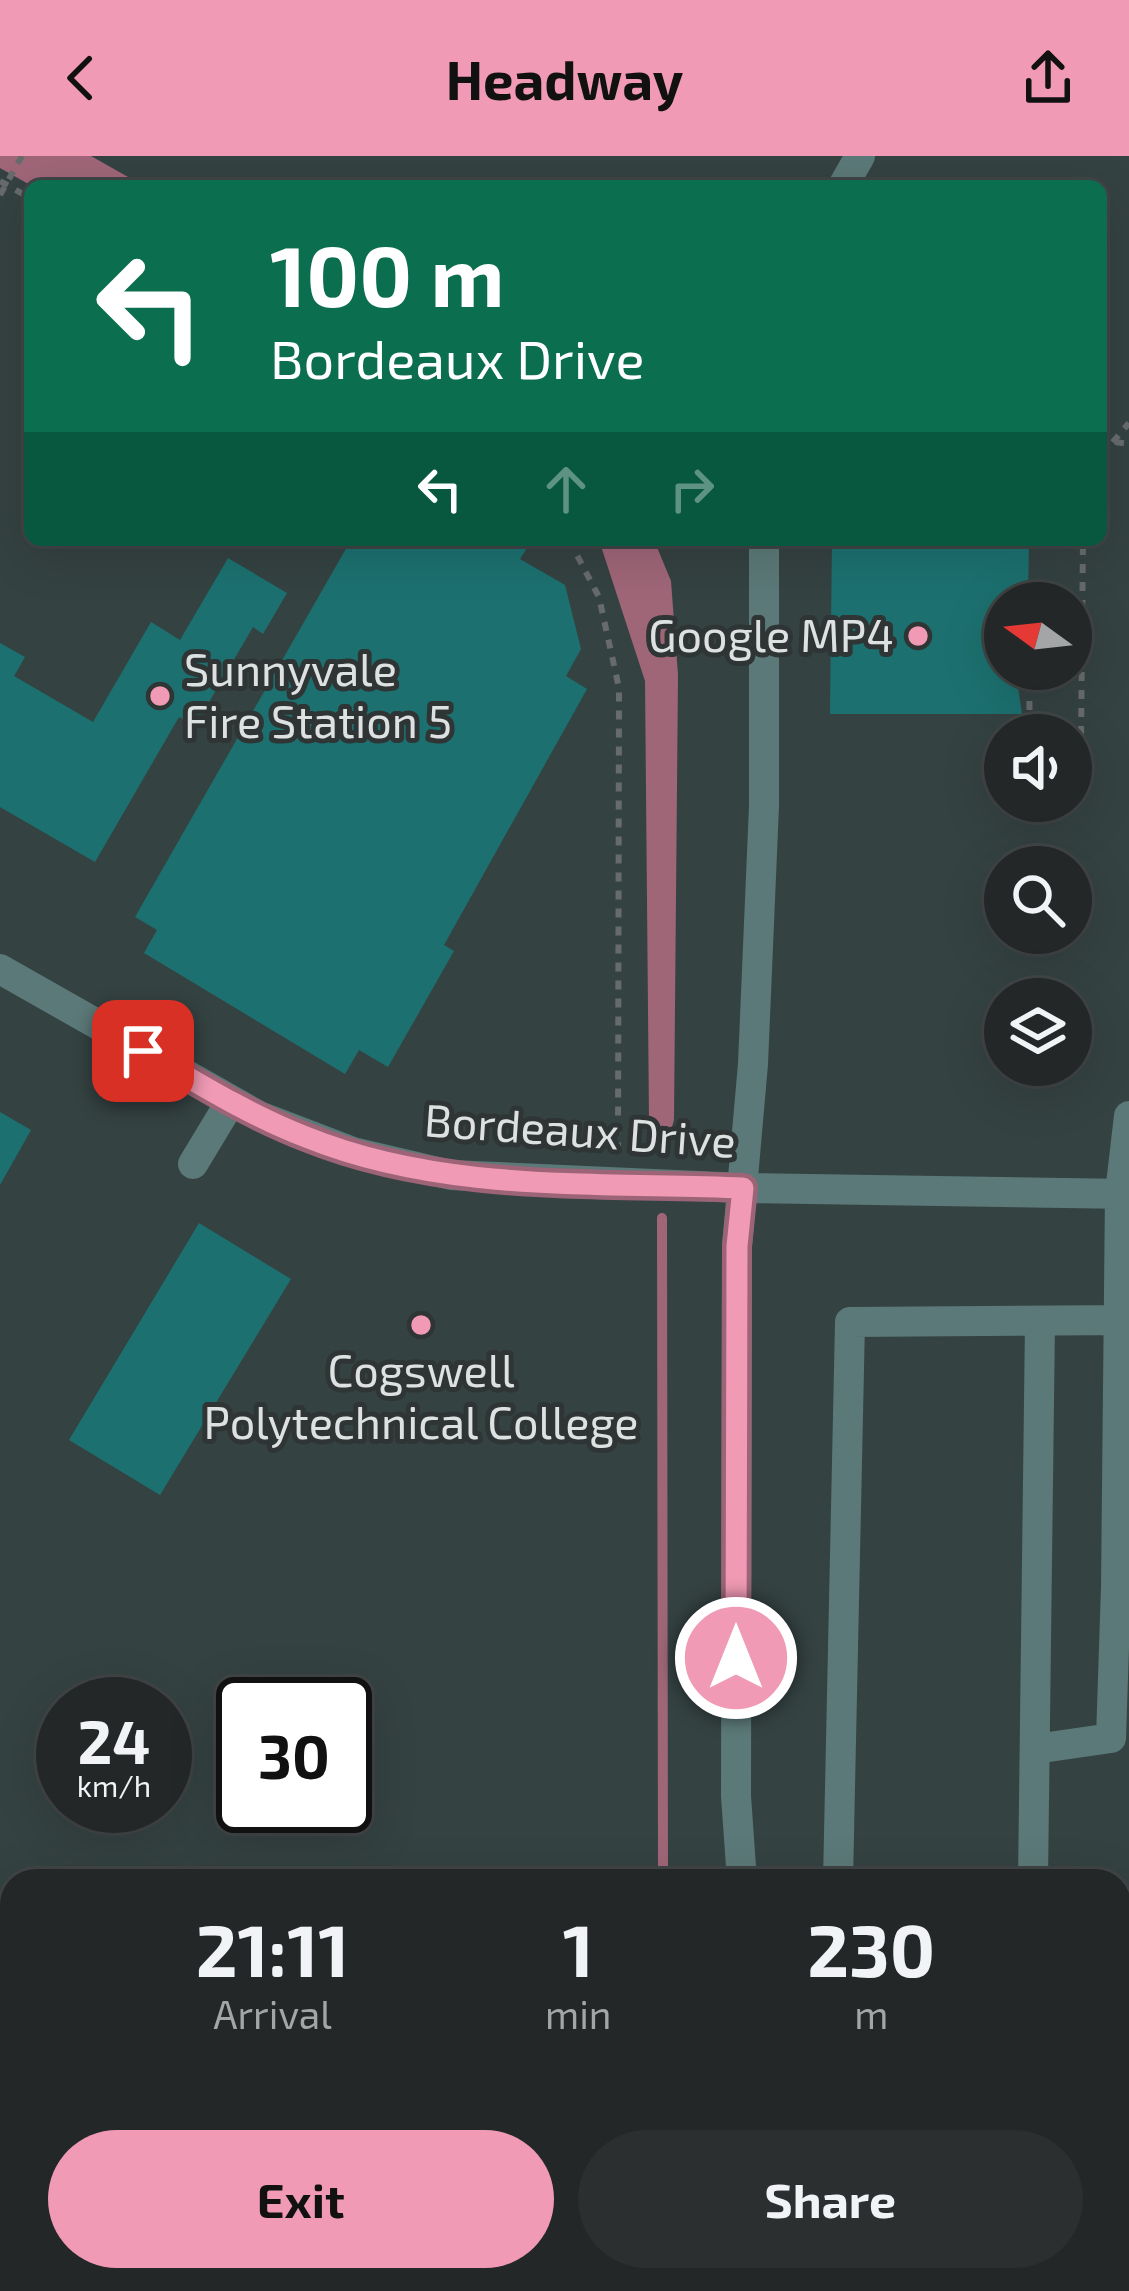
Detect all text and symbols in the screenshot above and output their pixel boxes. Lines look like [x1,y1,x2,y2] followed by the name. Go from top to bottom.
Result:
[48,45,114,111] icon: back
[1015,45,1081,111] icon: share
[446,46,683,111] text: Headway
[270,223,504,324] text: 100 m
[72,228,228,384] icon: left
[270,325,644,390] text: Bordeaux Drive
[407,456,473,522] icon: left
[533,456,599,522] icon: ahead
[659,456,725,522] icon: right
[984,582,1092,690] north arrow
[984,582,1092,1086] map controls
[648,607,894,661] place label: Google MP4
[905,623,931,649] marker: Google MP4
[184,641,452,747] place label: Sunnyvale Fire Station 5
[147,683,173,709] marker: Sunnyvale Fire Station 5
[984,714,1092,822] button: sound
[984,846,1092,954] button: search
[984,978,1092,1086] button: layers
[92,1000,194,1102] pin
[110,1018,176,1084] icon: arrive
[423,1091,738,1167] street label: Bordeaux Drive
[408,1312,434,1338] marker: Cogswell Polytechnical College
[204,1342,638,1448] place label: Cogswell Polytechnical College
[673,1595,799,1721] position arrow
[216,1677,372,1833] speed limit sign: 30
[77,1704,151,1776] text: 24
[77,1767,151,1803] text: km/h
[196,1905,349,1991] text: 21:11
[563,1905,594,1991] text: 1
[807,1905,935,1991] text: 230
[213,1990,332,2037] text: Arrival
[545,1990,612,2037] text: min
[854,1990,888,2037] text: m
[48,2130,554,2268] button: Exit
[578,2130,1083,2268] button: Share

